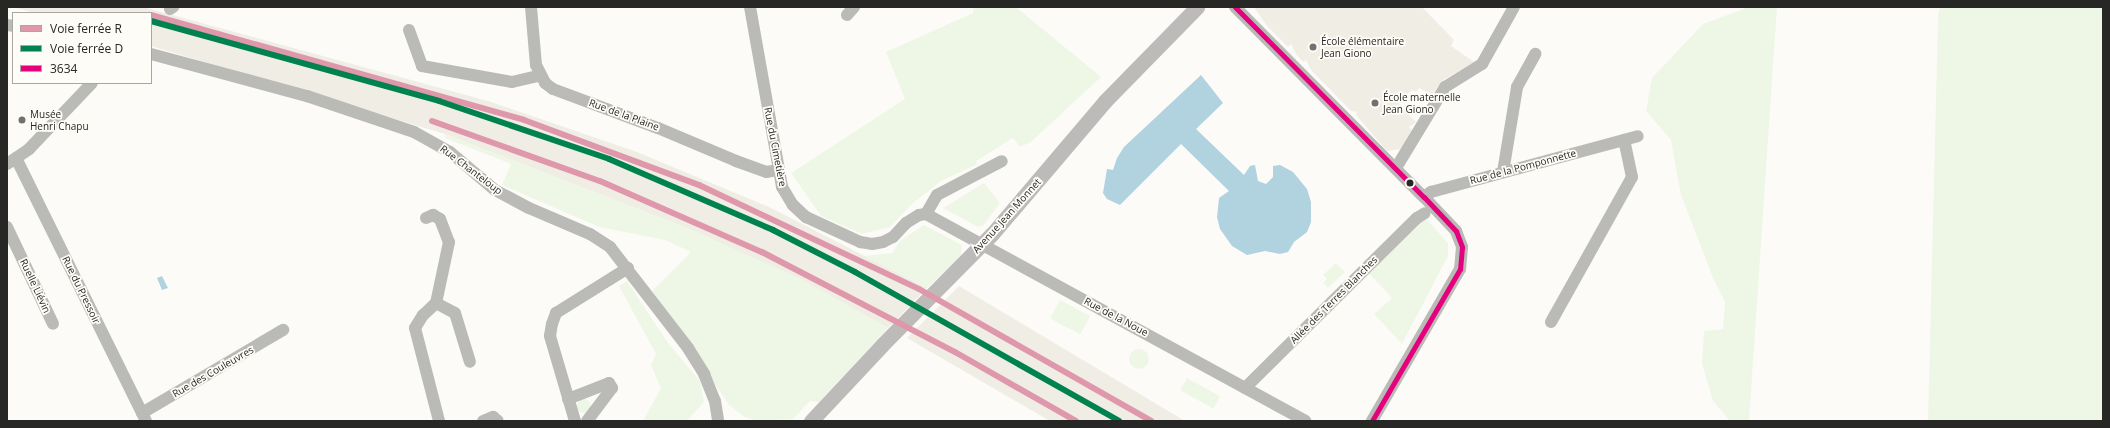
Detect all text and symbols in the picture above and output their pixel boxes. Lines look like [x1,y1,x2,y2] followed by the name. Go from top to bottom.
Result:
[12,12,152,84] legend
[50,20,122,37] text: Voie ferrée R
[1321,35,1404,58] place label: École élémentaire Jean Giono
[50,40,123,57] text: Voie ferrée D
[1308,42,1318,52] marker: École élémentaire Jean Giono
[50,60,77,77] text: 3634
[1383,91,1461,114] place label: École maternelle Jean Giono
[587,97,661,133] street label: Rue de la Plaine
[1370,98,1380,108] marker: École maternelle Jean Giono
[761,106,789,188] street label: Rue du Cimetière
[30,108,89,132] place label: Musée Henri Chapu
[17,115,27,125] marker: Musée Henri Chapu
[438,143,504,197] street label: Rue Chanteloup
[1469,147,1577,187] street label: Rue de la Pomponnette
[970,176,1044,256] street label: Avenue Jean Monnet
[1405,178,1415,188] unlabelled marker
[60,254,102,326] street label: Rue du Pressoir
[1288,254,1380,346] street label: Allée des Terres Blanches
[17,257,53,315] street label: Ruelle Liévin
[1082,295,1150,339] street label: Rue de la Noue
[170,344,256,400] street label: Rue des Couleuvres

